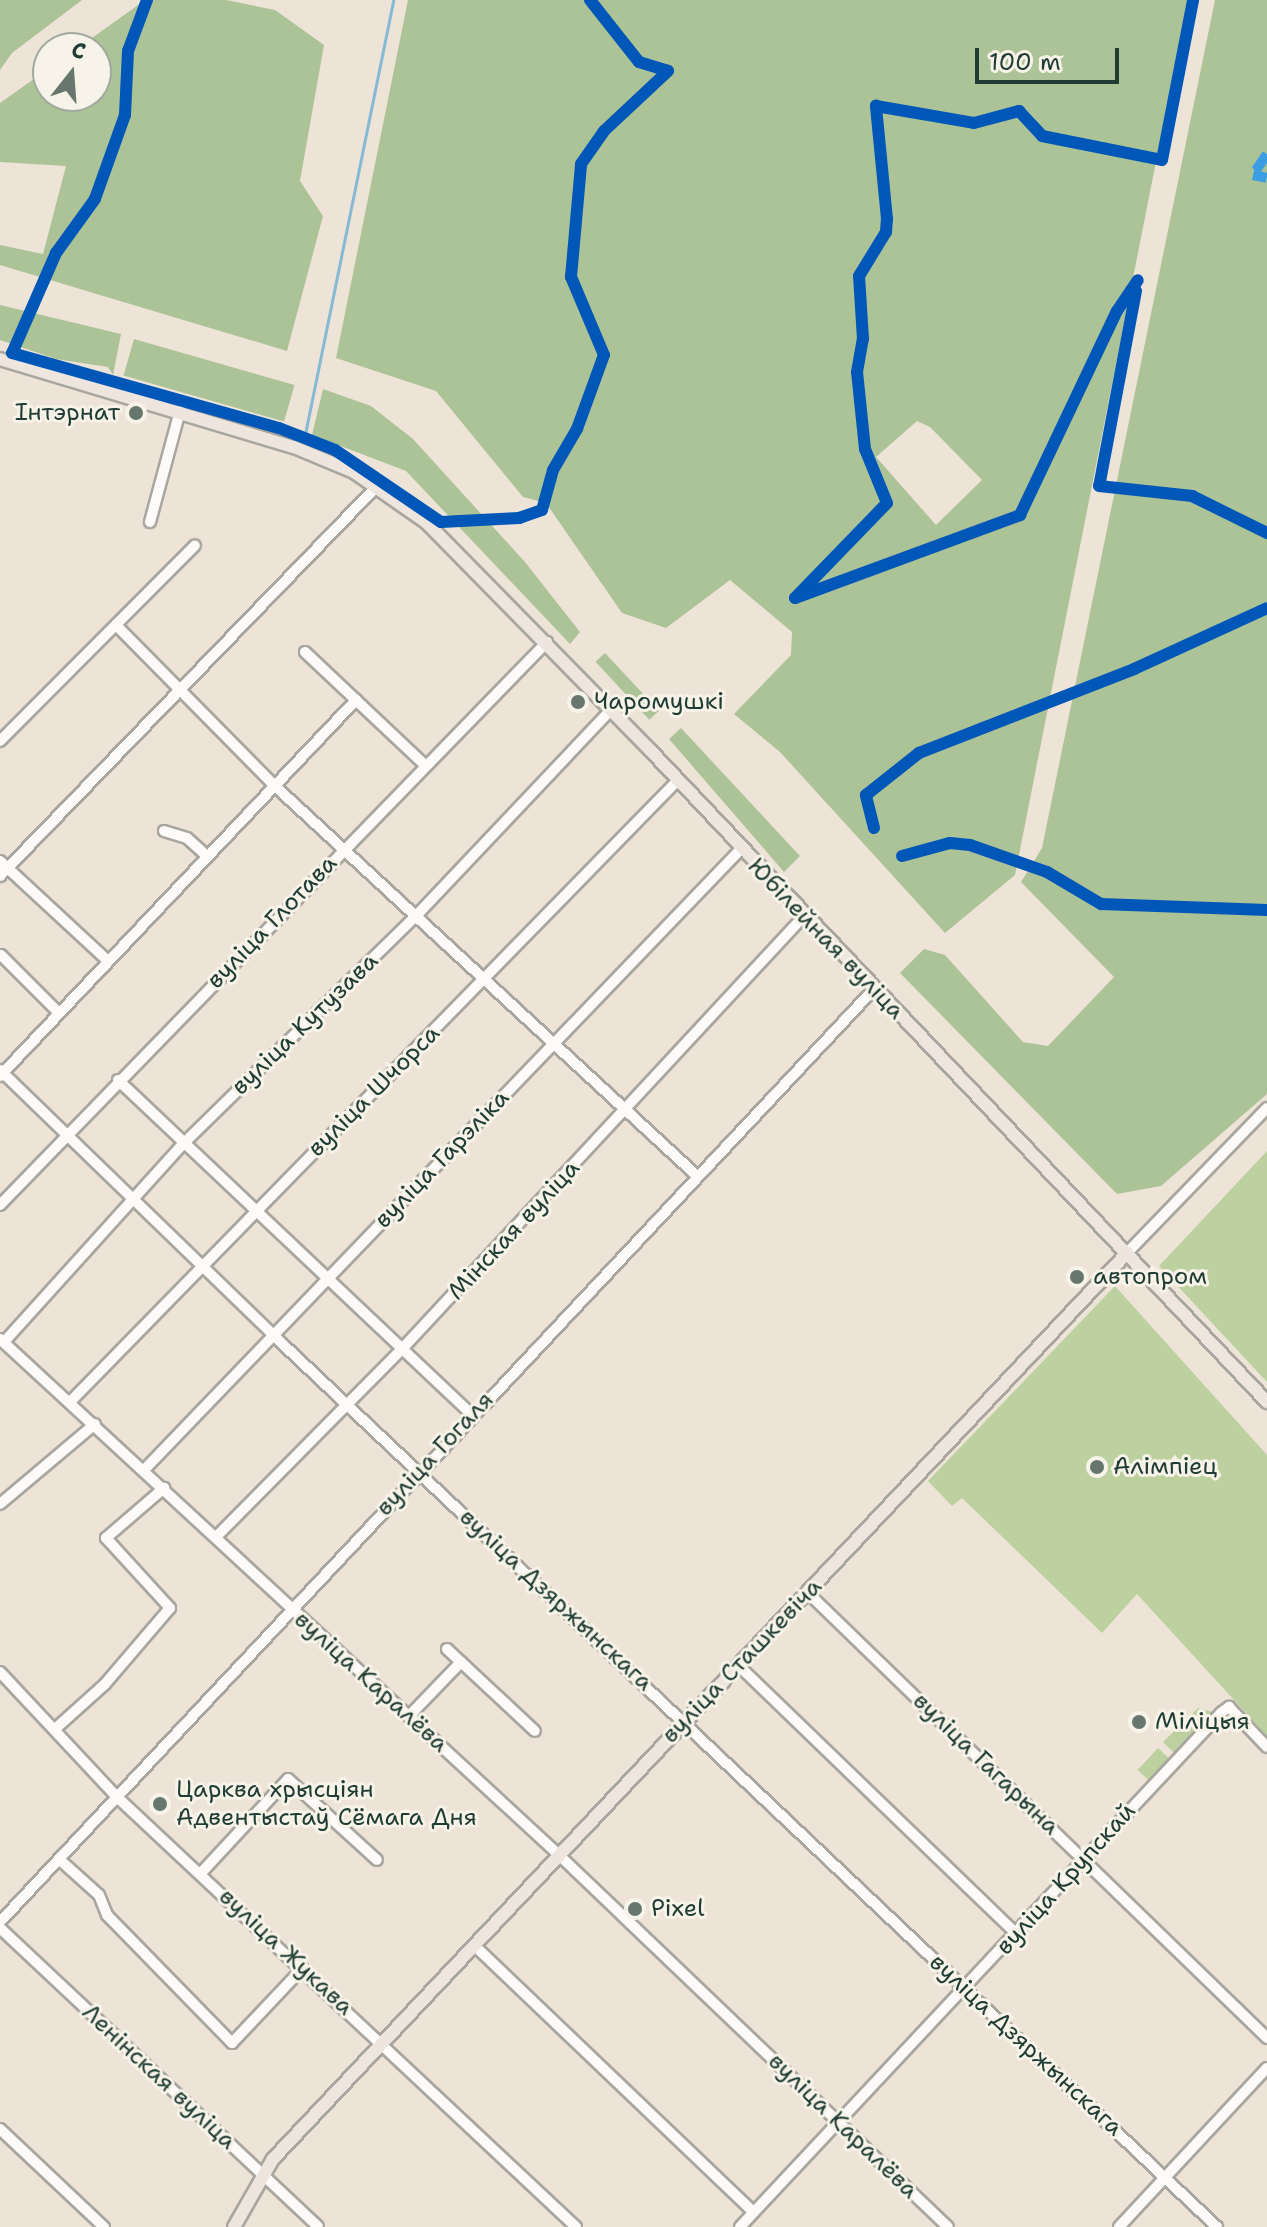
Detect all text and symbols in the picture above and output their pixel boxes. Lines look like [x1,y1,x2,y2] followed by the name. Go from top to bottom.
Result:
[32,32,112,112] north arrow
[979,32,1123,82] scale bar
[68,35,89,66] text: С
[989,46,1061,78] text: 100 m
[15,399,120,427] place label: Інтэрнат
[127,404,145,422] marker: Інтэрнат
[594,688,724,716] place label: Чаромушкі
[569,693,587,711] marker: Чаромушкі
[201,849,343,995] street label: вуліца Глотава
[742,853,910,1025] street label: Юбілейная вуліца
[226,947,384,1101] street label: вуліца Кутузава
[302,1019,446,1163] street label: вуліца Шчорса
[369,1084,515,1234] street label: вуліца Гарэліка
[442,1154,586,1306] street label: Мінская вуліца
[1093,1263,1207,1291] place label: автопром
[1068,1268,1086,1286] marker: автопром
[370,1386,500,1522] street label: вуліца Гогаля
[1113,1453,1217,1481] place label: Алімпіец
[1088,1458,1106,1476] marker: Алімпіец
[453,1503,659,1697] street label: вуліца Дзяржынскага
[656,1573,828,1749] street label: вуліца Сташкевіча
[288,1605,454,1759] street label: вуліца Каралёва
[907,1687,1065,1841] street label: вуліца Гагарына
[1155,1708,1250,1736] place label: Міліцыя
[1130,1713,1148,1731] marker: Міліцыя
[176,1776,477,1832] place label: Царква хрысціян Адвентыстаў Сёмага Дня
[151,1795,169,1813] marker: Царква хрысціян Адвентыстаў Сёмага Дня
[990,1797,1142,1961] street label: вуліца Крупскай
[213,1882,359,2022] street label: вуліца Жукава
[651,1895,705,1923] place label: Pixel
[626,1900,644,1918] marker: Pixel
[923,1948,1129,2142] street label: вуліца Дзяржынскага
[76,1998,242,2156] street label: Ленінская вуліца
[762,2047,924,2205] street label: вуліца Каралёва

